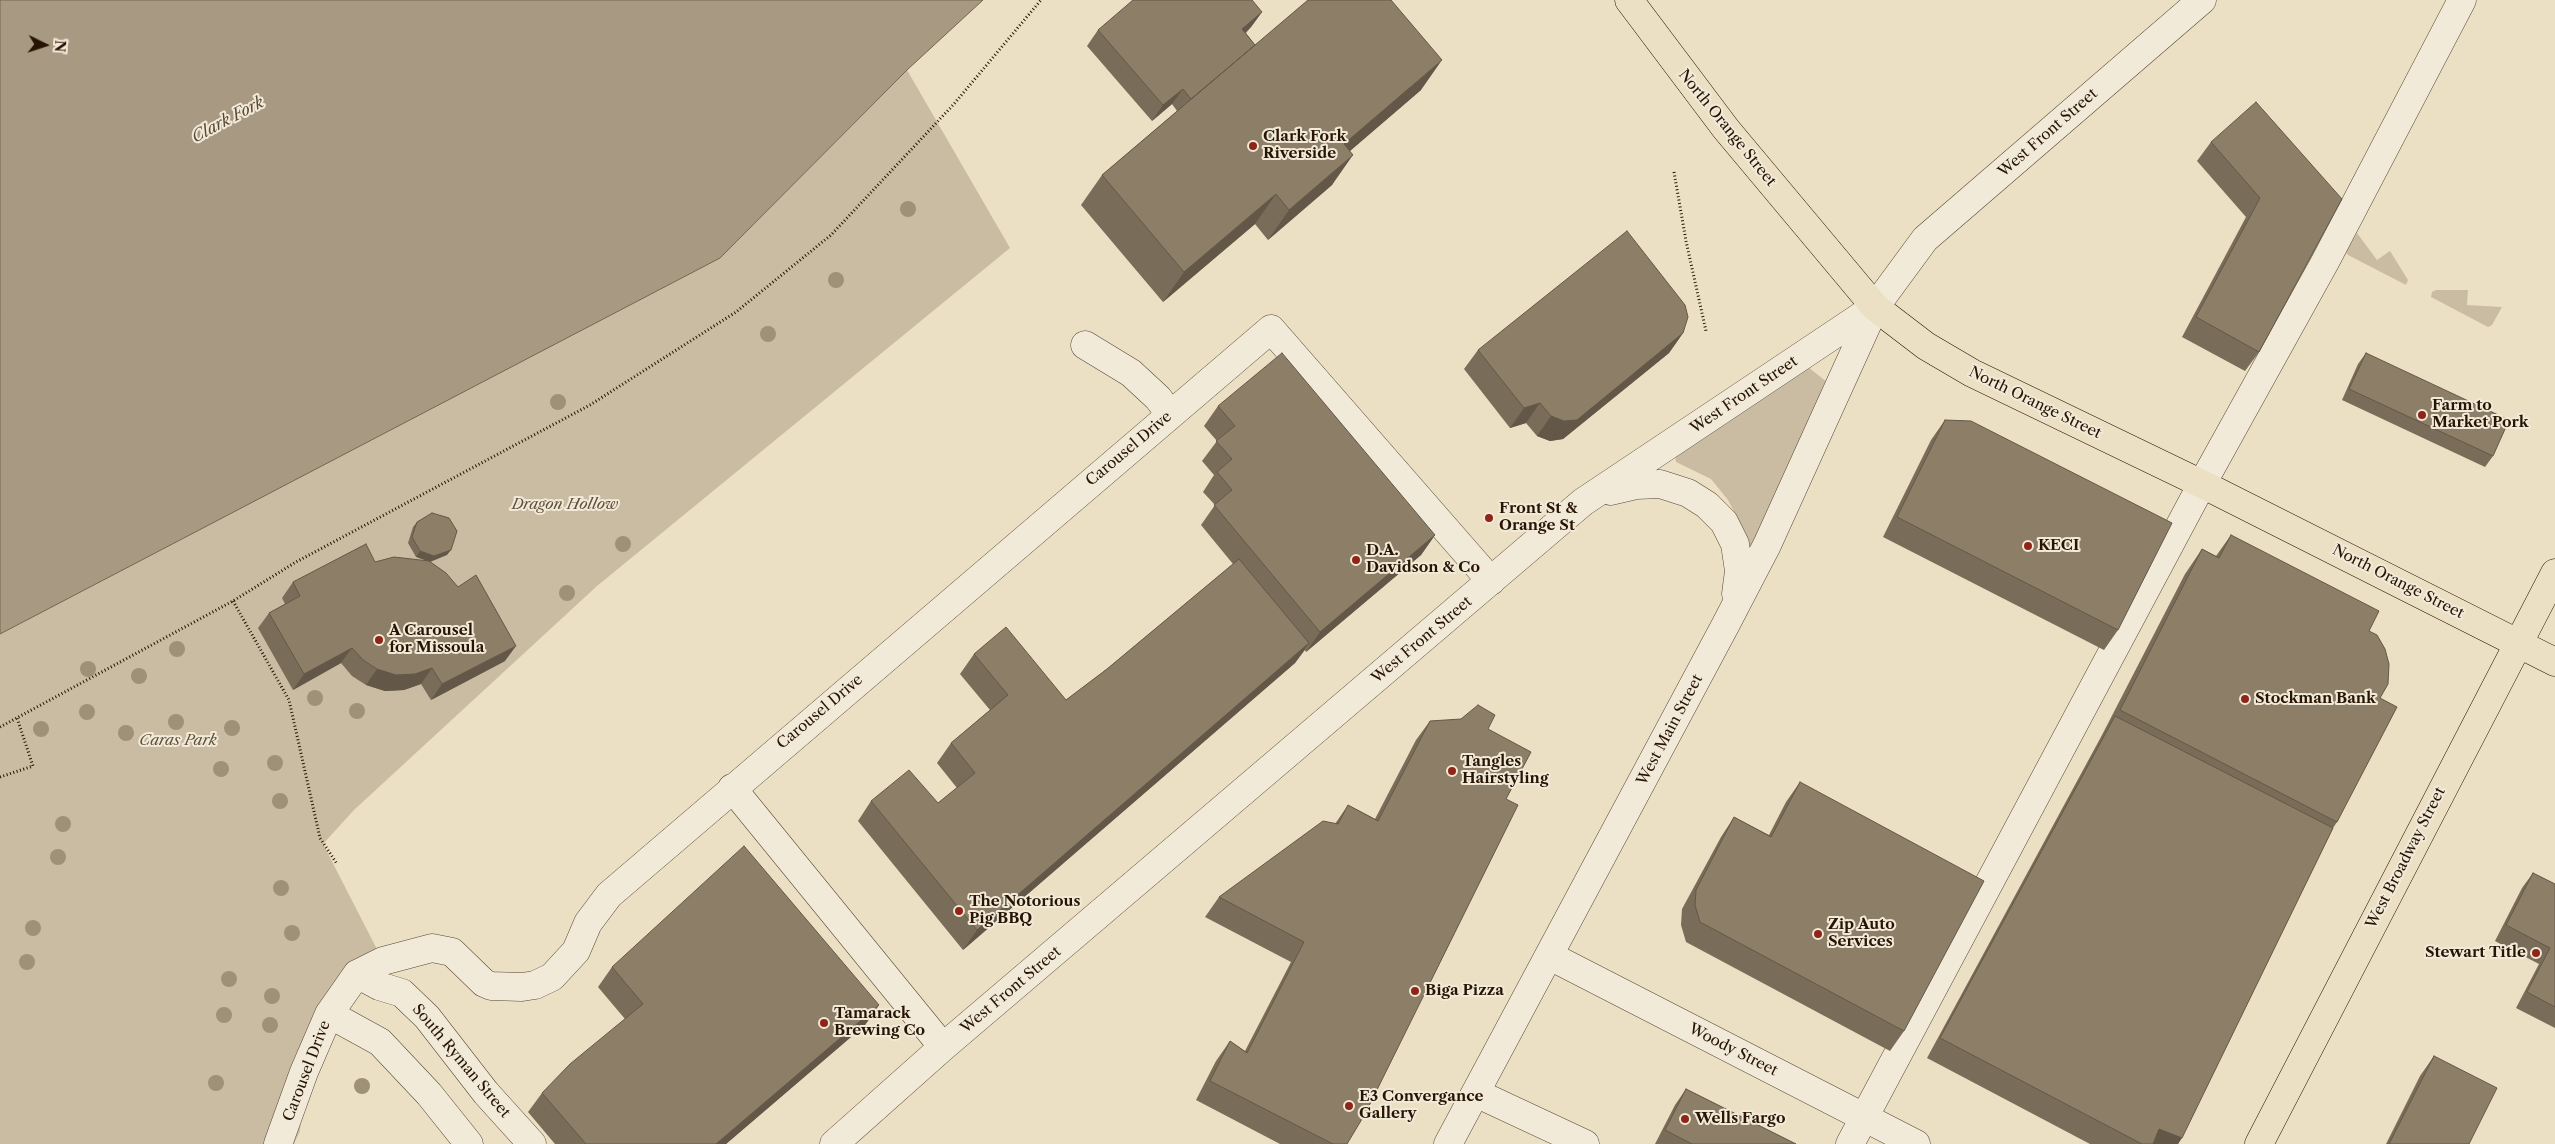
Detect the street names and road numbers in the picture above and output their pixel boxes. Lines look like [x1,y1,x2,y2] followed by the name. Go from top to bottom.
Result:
[1674,66,1780,190] street label: North Orange Street
[1995,85,2101,181] street label: West Front Street
[1687,352,1801,438] street label: West Front Street
[1966,363,2104,443] street label: North Orange Street
[1082,408,1176,490] street label: Carousel Drive
[2329,541,2467,623] street label: North Orange Street
[1368,593,1476,687] street label: West Front Street
[773,671,867,753] street label: Carousel Drive
[1633,672,1707,788] street label: West Main Street
[2362,784,2450,932] street label: West Broadway Street
[957,943,1065,1037] street label: West Front Street
[408,1001,514,1121] street label: South Ryman Street
[280,1018,334,1124] street label: Carousel Drive
[1686,1020,1780,1080] street label: Woody Street

